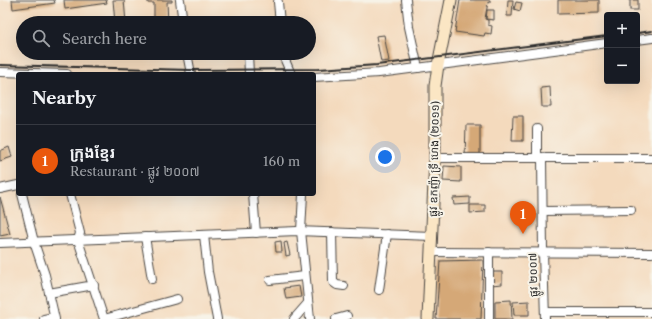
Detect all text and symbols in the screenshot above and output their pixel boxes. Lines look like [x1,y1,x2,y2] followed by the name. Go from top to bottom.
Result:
[604,12,640,84] map controls
[604,12,640,48] button: +
[16,16,316,60] search box
[30,27,52,49] icon: search
[62,29,147,48] text: Search here
[604,48,640,84] button: −
[32,88,96,108] text: Nearby
[426,101,445,217] street label: ផ្លូវ ឧកញ៉ា ទ្រី ហេង (២០១១)
[70,143,115,162] text: ក្រុងខ្មែរ
[375,147,395,167] your location
[42,153,48,169] text: 1
[263,153,300,169] text: 160 m
[70,163,200,179] text: Restaurant · ផ្លូវ ២០០៧
[510,201,536,234] pin: 1
[525,252,544,297] street label: ផ្លូវ ២០០៧

